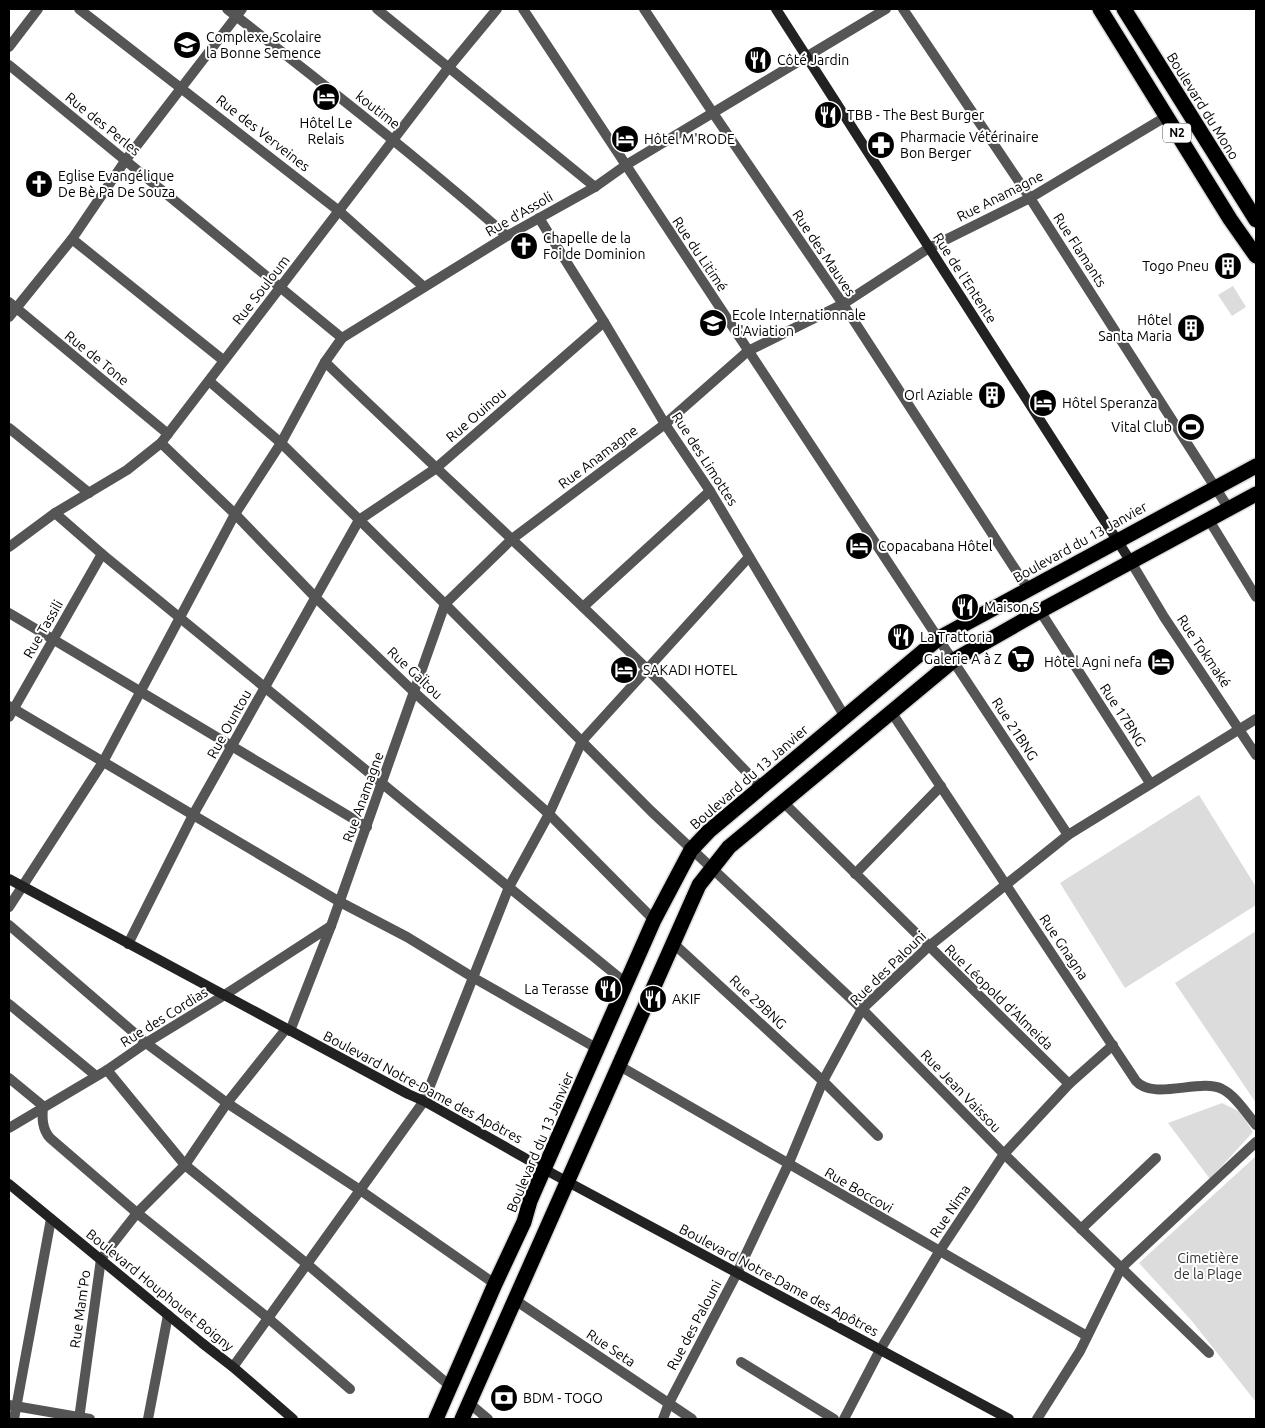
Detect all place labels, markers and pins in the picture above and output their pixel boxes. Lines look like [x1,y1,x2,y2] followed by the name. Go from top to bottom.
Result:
[206,29,322,61] place label: Complexe Scolaire la Bonne Semence
[172,30,202,60] school or university icon: Complexe Scolaire la Bonne Semence
[743,45,773,75] restaurant icon: Côté Jardin
[777,52,849,68] place label: Côté Jardin
[311,82,341,112] hotel icon: Hôtel Le Relais
[813,100,843,130] restaurant icon: TBB - The Best Burger
[847,107,985,123] place label: TBB - The Best Burger
[300,115,352,147] place label: Hôtel Le Relais
[610,124,640,154] hotel icon: Hôtel M'RODE
[900,129,1039,161] place label: Pharmacie Vétérinaire Bon Berger
[866,130,896,160] pharmacy icon: Pharmacie Vétérinaire Bon Berger
[644,131,735,147] place label: Hôtel M'RODE
[58,168,175,200] place label: Eglise Evangélique De Bè Pa De Souza
[24,169,54,199] church icon: Eglise Evangélique De Bè Pa De Souza
[543,230,645,262] place label: Chapelle de la Foi de Dominion
[509,231,539,261] church icon: Chapelle de la Foi de Dominion
[1213,251,1243,281] building icon: Togo Pneu
[1142,258,1209,274] place label: Togo Pneu
[732,307,866,339] place label: Ecole Internationnale d'Aviation
[698,308,728,338] school or university icon: Ecole Internationnale d'Aviation
[1098,312,1172,344] place label: Hôtel Santa Maria
[1176,313,1206,343] building icon: Hôtel Santa Maria
[977,380,1007,410] building icon: Orl Aziable
[904,387,973,403] place label: Orl Aziable
[1028,388,1058,418] hotel icon: Hôtel Speranza
[1062,395,1157,411] place label: Hôtel Speranza
[1176,412,1206,442] sports icon: Vital Club
[1111,419,1172,435] place label: Vital Club
[844,531,874,561] hotel icon: Copacabana Hôtel
[878,538,993,554] place label: Copacabana Hôtel
[950,592,980,622] restaurant icon: Maison S
[984,599,1040,615] place label: Maison S
[886,622,916,652] restaurant icon: La Trattoria
[920,629,992,645] place label: La Trattoria
[1006,644,1036,674] supermarket icon: Galerie A à Z
[1146,647,1176,677] hotel icon: Hôtel Agni nefa
[924,651,1002,667] place label: Galerie A à Z
[1044,654,1142,670] place label: Hôtel Agni nefa
[609,655,639,685] hotel icon: SAKADI HOTEL
[643,662,737,678] place label: SAKADI HOTEL
[593,974,623,1004] restaurant icon: La Terasse
[524,981,589,997] place label: La Terasse
[638,984,668,1014] restaurant icon: AKIF
[672,991,701,1007] place label: AKIF
[489,1383,519,1413] bank icon: BDM - TOGO
[523,1390,603,1406] place label: BDM - TOGO

